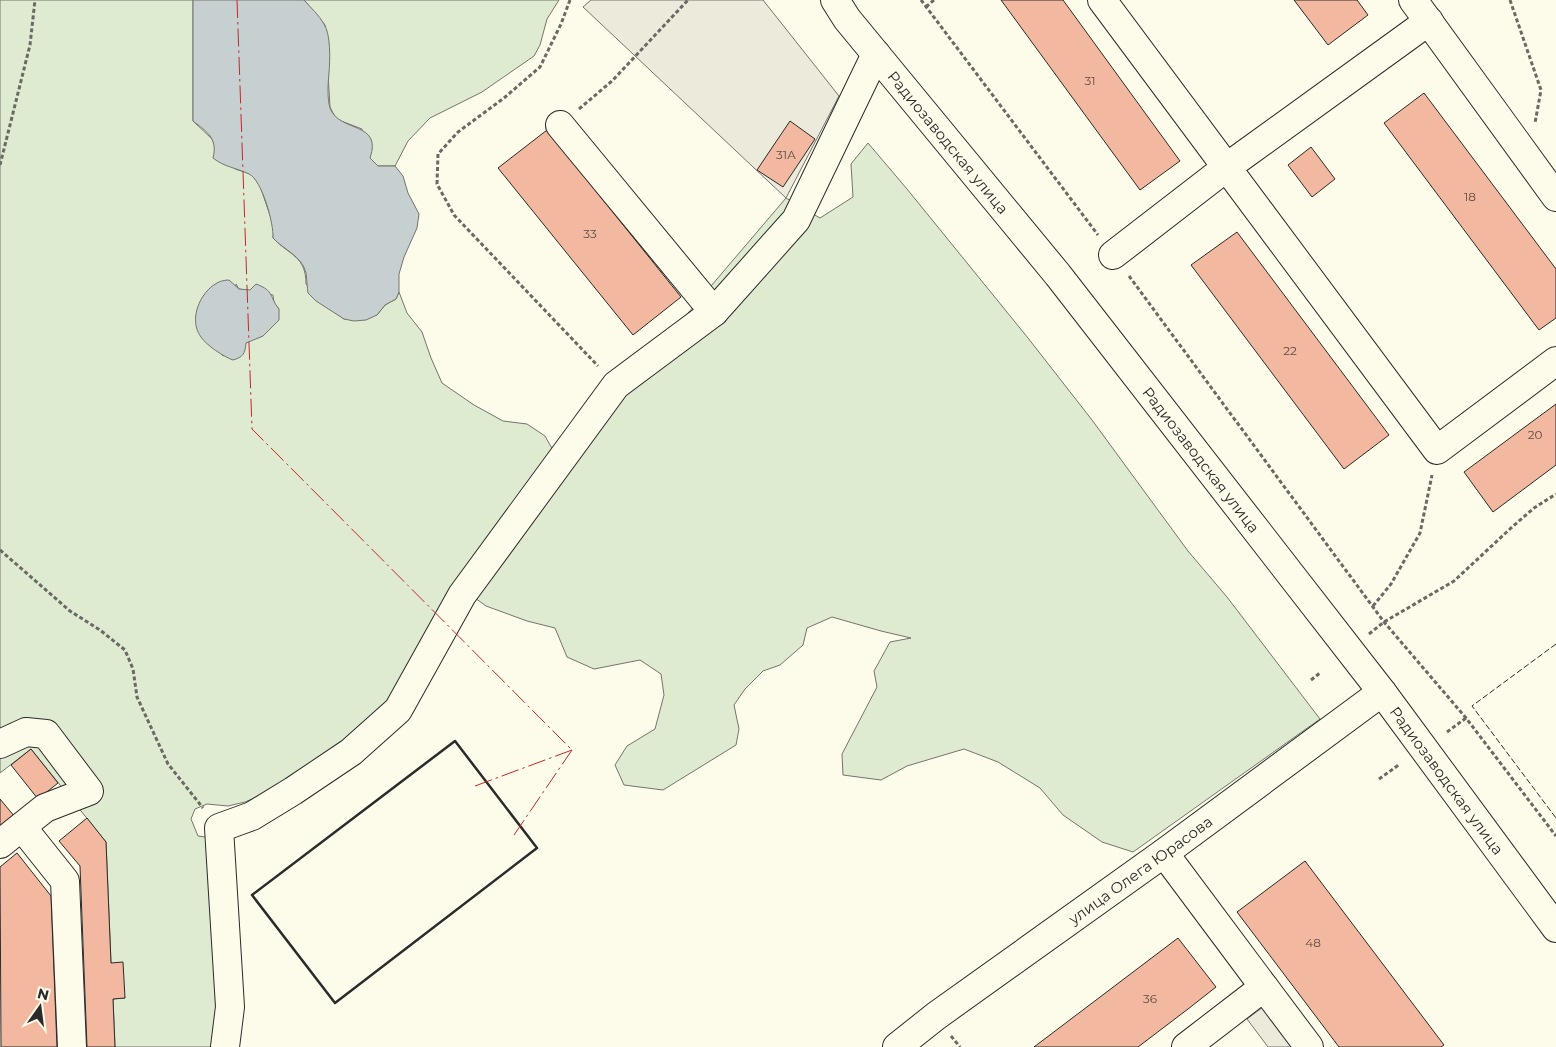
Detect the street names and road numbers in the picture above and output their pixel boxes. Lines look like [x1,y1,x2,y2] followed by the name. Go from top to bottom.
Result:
[884,67,1013,217] street label: Радиозаводская улица
[1139,383,1264,536] street label: Радиозаводская улица
[1386,702,1508,858] street label: Радиозаводская улица
[1064,811,1216,929] street label: улица Олега Юрасова

